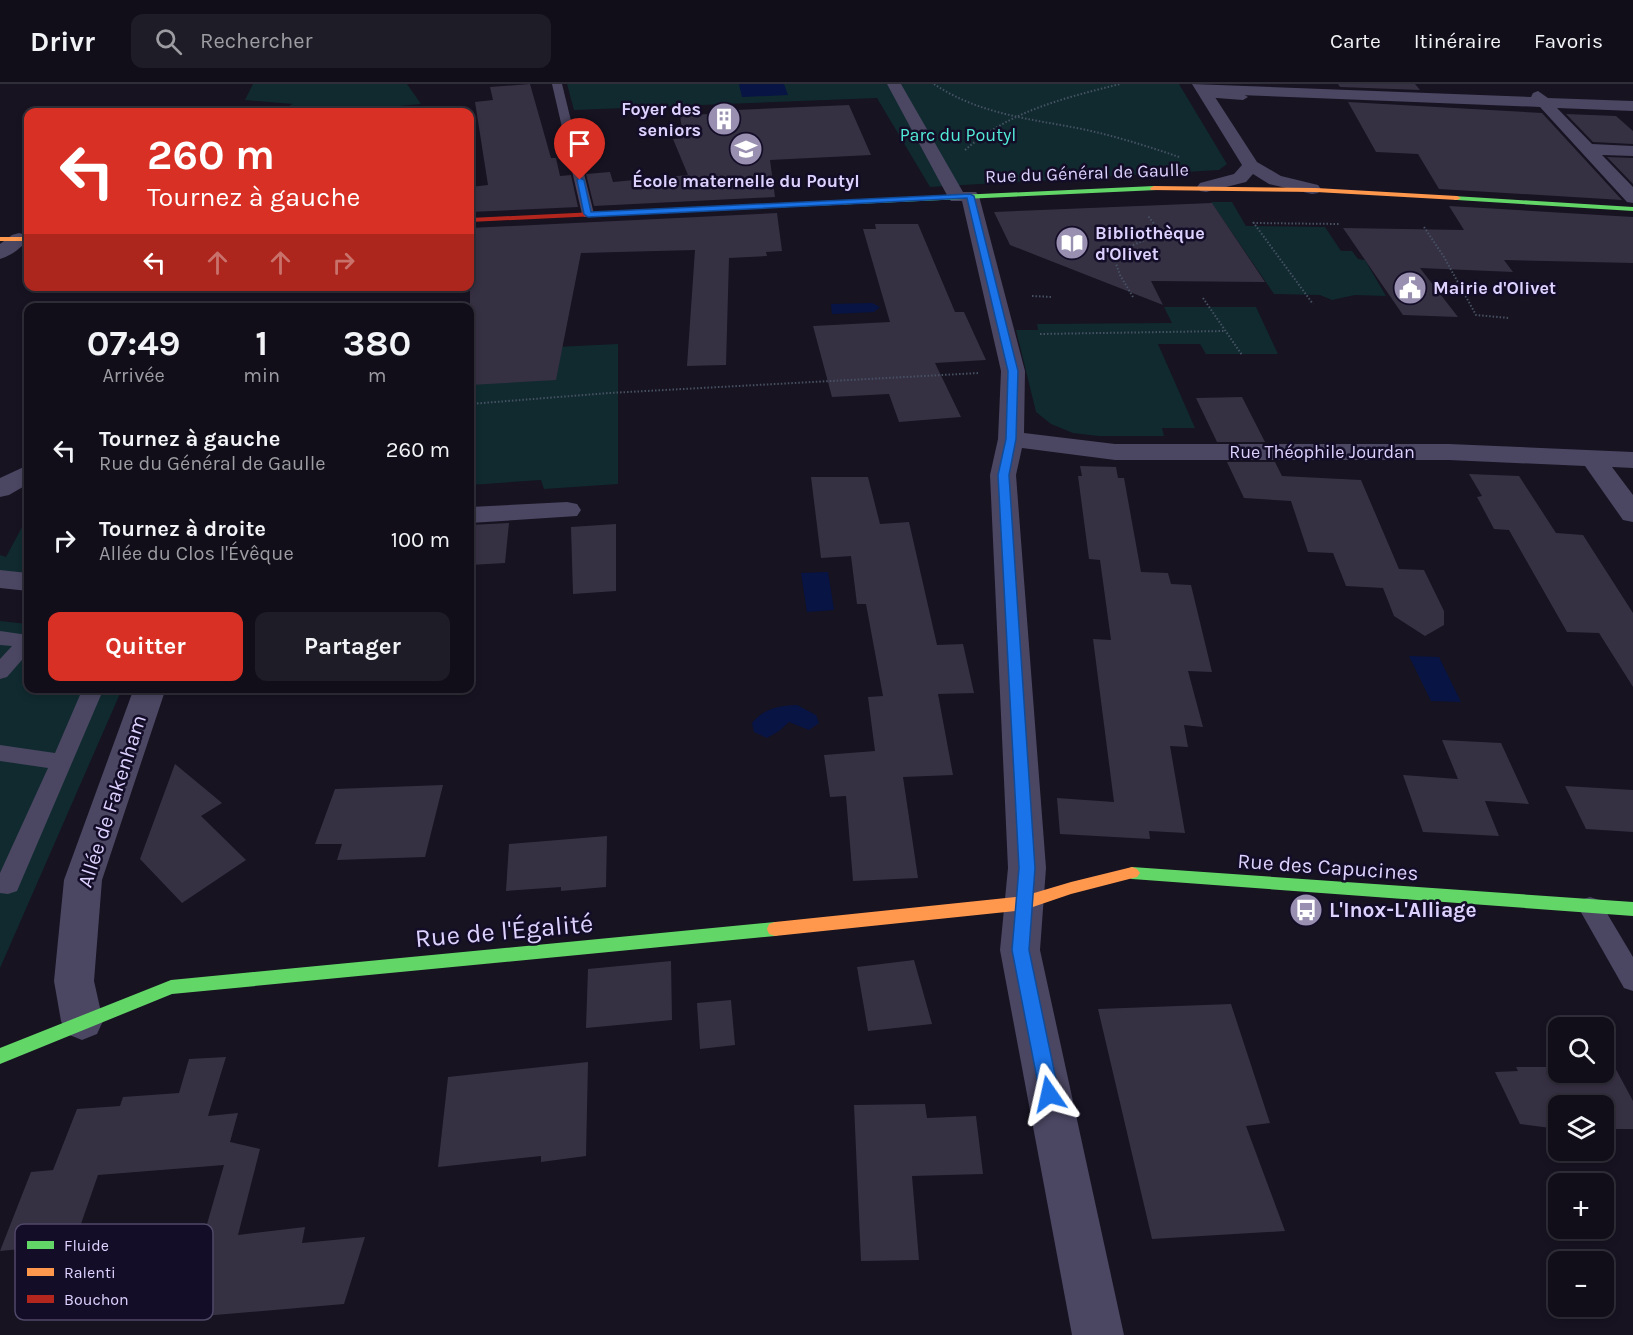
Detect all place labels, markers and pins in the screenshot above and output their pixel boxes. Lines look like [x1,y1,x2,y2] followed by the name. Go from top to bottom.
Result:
[621,98,701,141] place label: Foyer des seniors
[706,101,742,137] building icon: Foyer des seniors
[554,118,605,180] pin
[728,131,764,167] school or university icon: École maternelle du Poutyl
[632,169,860,192] place label: École maternelle du Poutyl
[1095,222,1205,265] place label: Bibliothèque d'Olivet
[1054,225,1090,261] library icon: Bibliothèque d'Olivet
[1392,270,1428,306] public building icon: Mairie d'Olivet
[1433,277,1556,299] place label: Mairie d'Olivet
[1288,892,1324,928] bus stop icon: L'Inox-L'Alliage
[1329,898,1477,922] place label: L'Inox-L'Alliage

